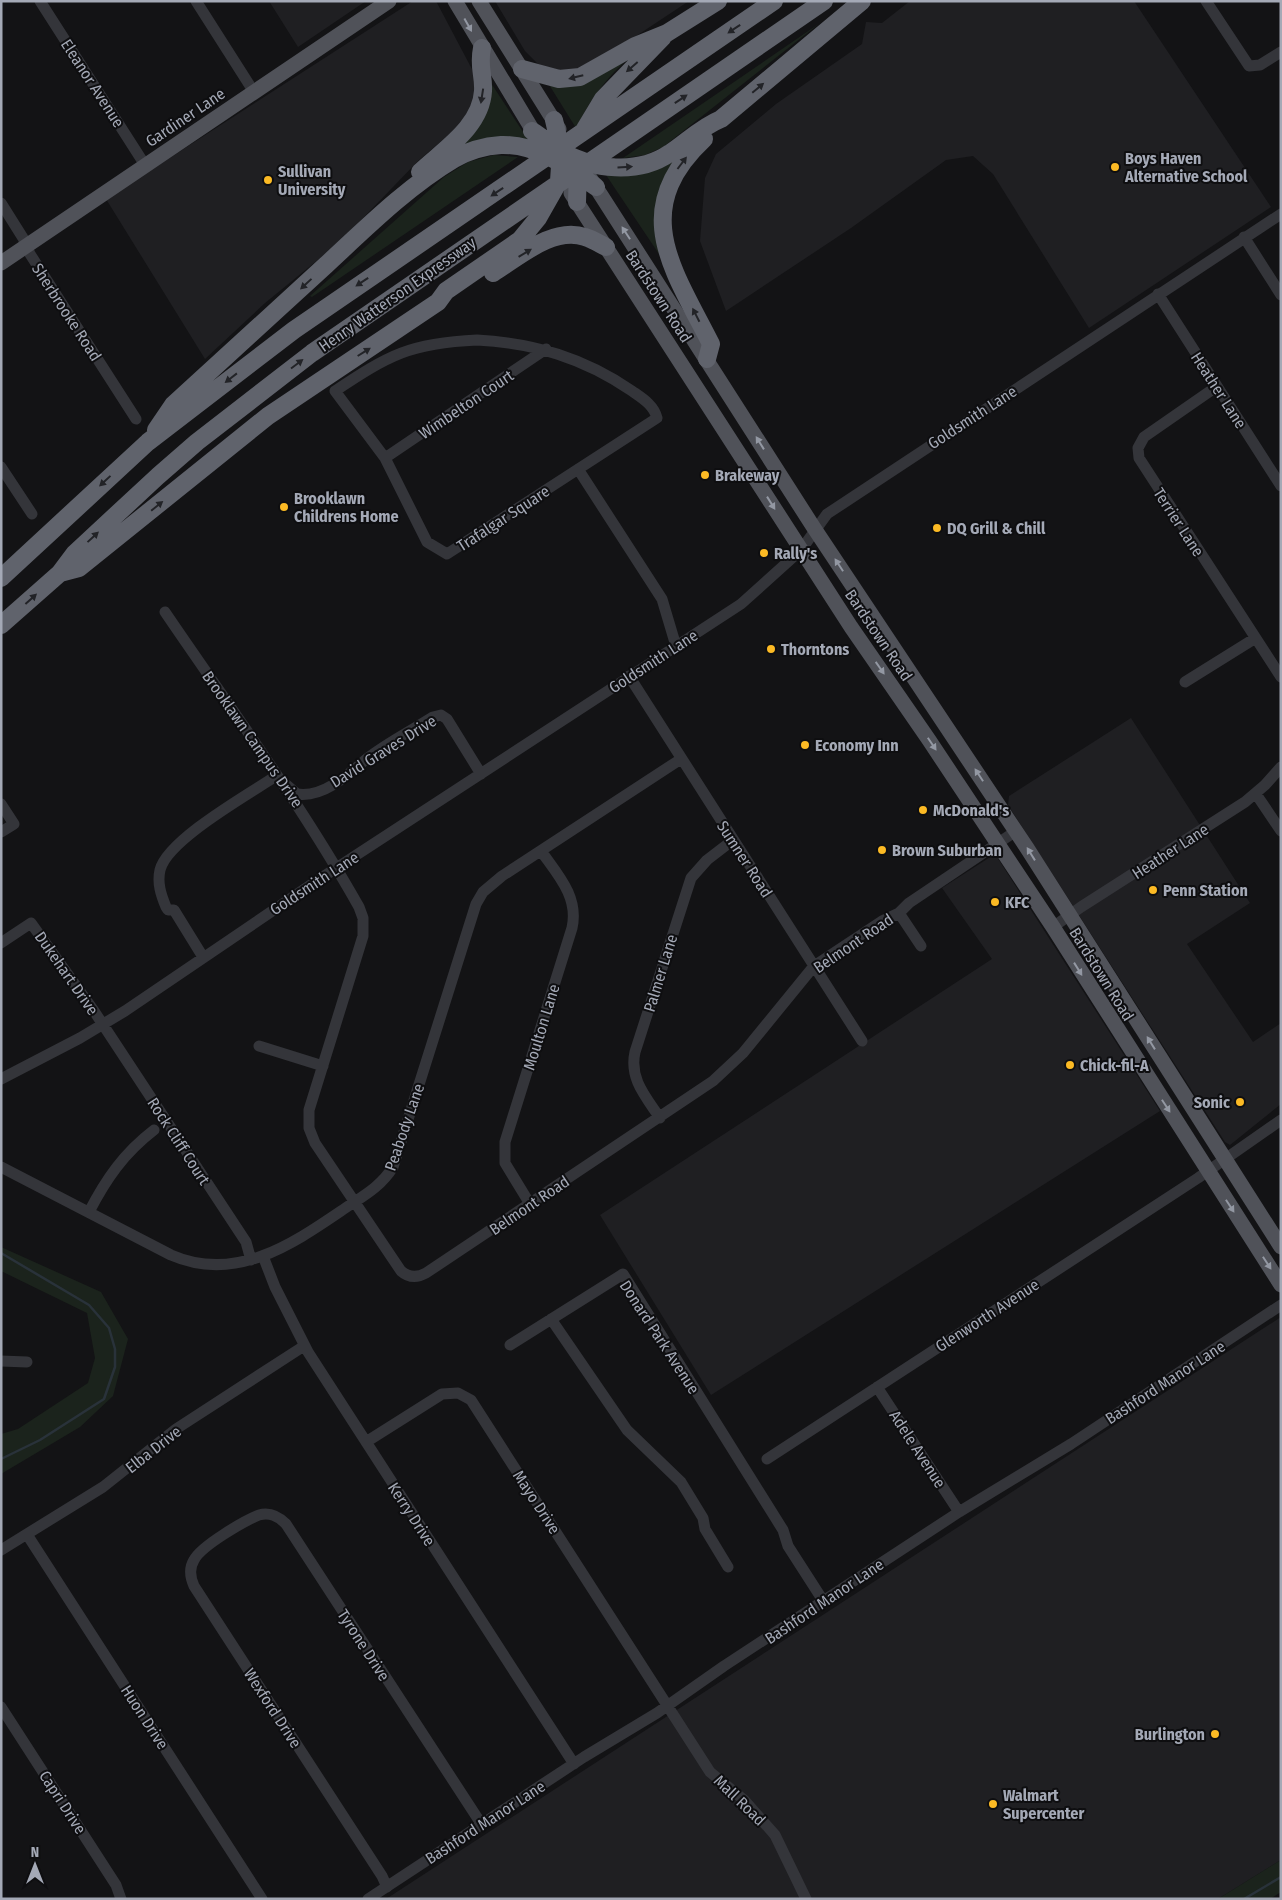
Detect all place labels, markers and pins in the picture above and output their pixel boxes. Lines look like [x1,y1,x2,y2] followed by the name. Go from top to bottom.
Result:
[1124,149,1248,186] place label: Boys Haven Alternative School
[1109,161,1121,173] marker: Boys Haven Alternative School
[278,162,346,199] place label: Sullivan University
[262,174,274,186] marker: Sullivan University
[715,466,780,485] place label: Brakeway
[699,469,711,481] marker: Brakeway
[294,489,399,526] place label: Brooklawn Childrens Home
[278,501,290,513] marker: Brooklawn Childrens Home
[947,519,1046,538] place label: DQ Grill & Chill
[931,522,943,534] marker: DQ Grill & Chill
[774,544,817,563] place label: Rally's
[758,547,770,559] marker: Rally's
[781,640,849,659] place label: Thorntons
[765,643,777,655] marker: Thorntons
[815,736,899,755] place label: Economy Inn
[799,739,811,751] marker: Economy Inn
[933,801,1009,820] place label: McDonald's
[917,804,929,816] marker: McDonald's
[892,841,1002,860] place label: Brown Suburban
[876,844,888,856] marker: Brown Suburban
[1163,881,1248,900] place label: Penn Station
[1147,884,1159,896] marker: Penn Station
[1005,893,1030,912] place label: KFC
[989,896,1001,908] marker: KFC
[1080,1056,1149,1075] place label: Chick-fil-A
[1064,1059,1076,1071] marker: Chick-fil-A
[1194,1093,1230,1112] place label: Sonic
[1234,1096,1246,1108] marker: Sonic
[1135,1725,1205,1744] place label: Burlington
[1209,1728,1221,1740] marker: Burlington
[1003,1786,1084,1823] place label: Walmart Supercenter
[987,1798,999,1810] marker: Walmart Supercenter

